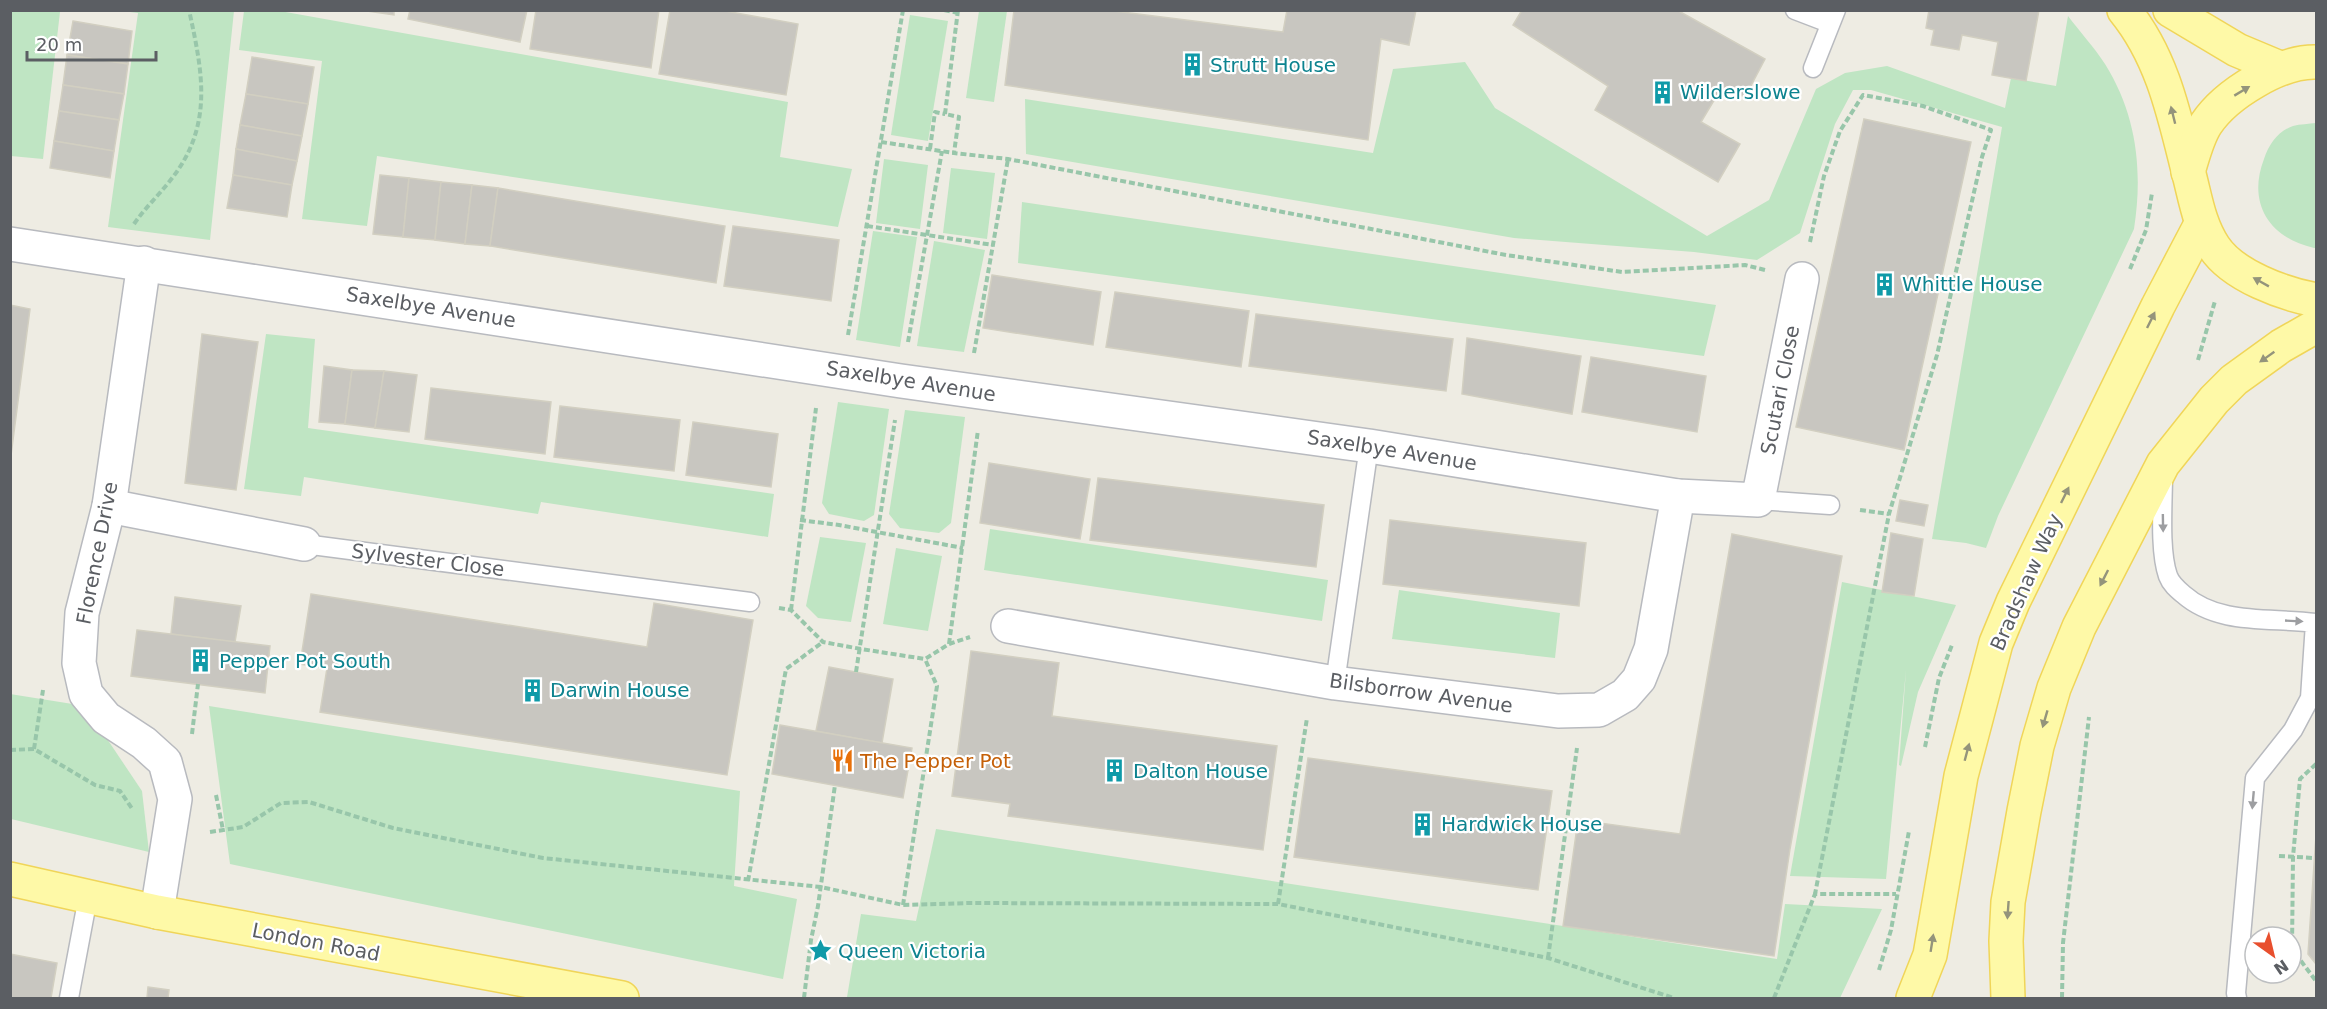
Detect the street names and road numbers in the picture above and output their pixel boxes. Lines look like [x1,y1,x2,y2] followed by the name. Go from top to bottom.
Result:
[344,282,518,332] street label: Saxelbye Avenue
[1756,323,1804,457] street label: Scutari Close
[824,356,998,406] street label: Saxelbye Avenue
[1305,425,1479,475] street label: Saxelbye Avenue
[71,480,123,626] street label: Florence Drive
[1985,510,2067,654] street label: Bradshaw Way
[350,539,506,581] street label: Sylvester Close
[1328,668,1514,718] street label: Bilsborrow Avenue
[250,918,382,966] street label: London Road

